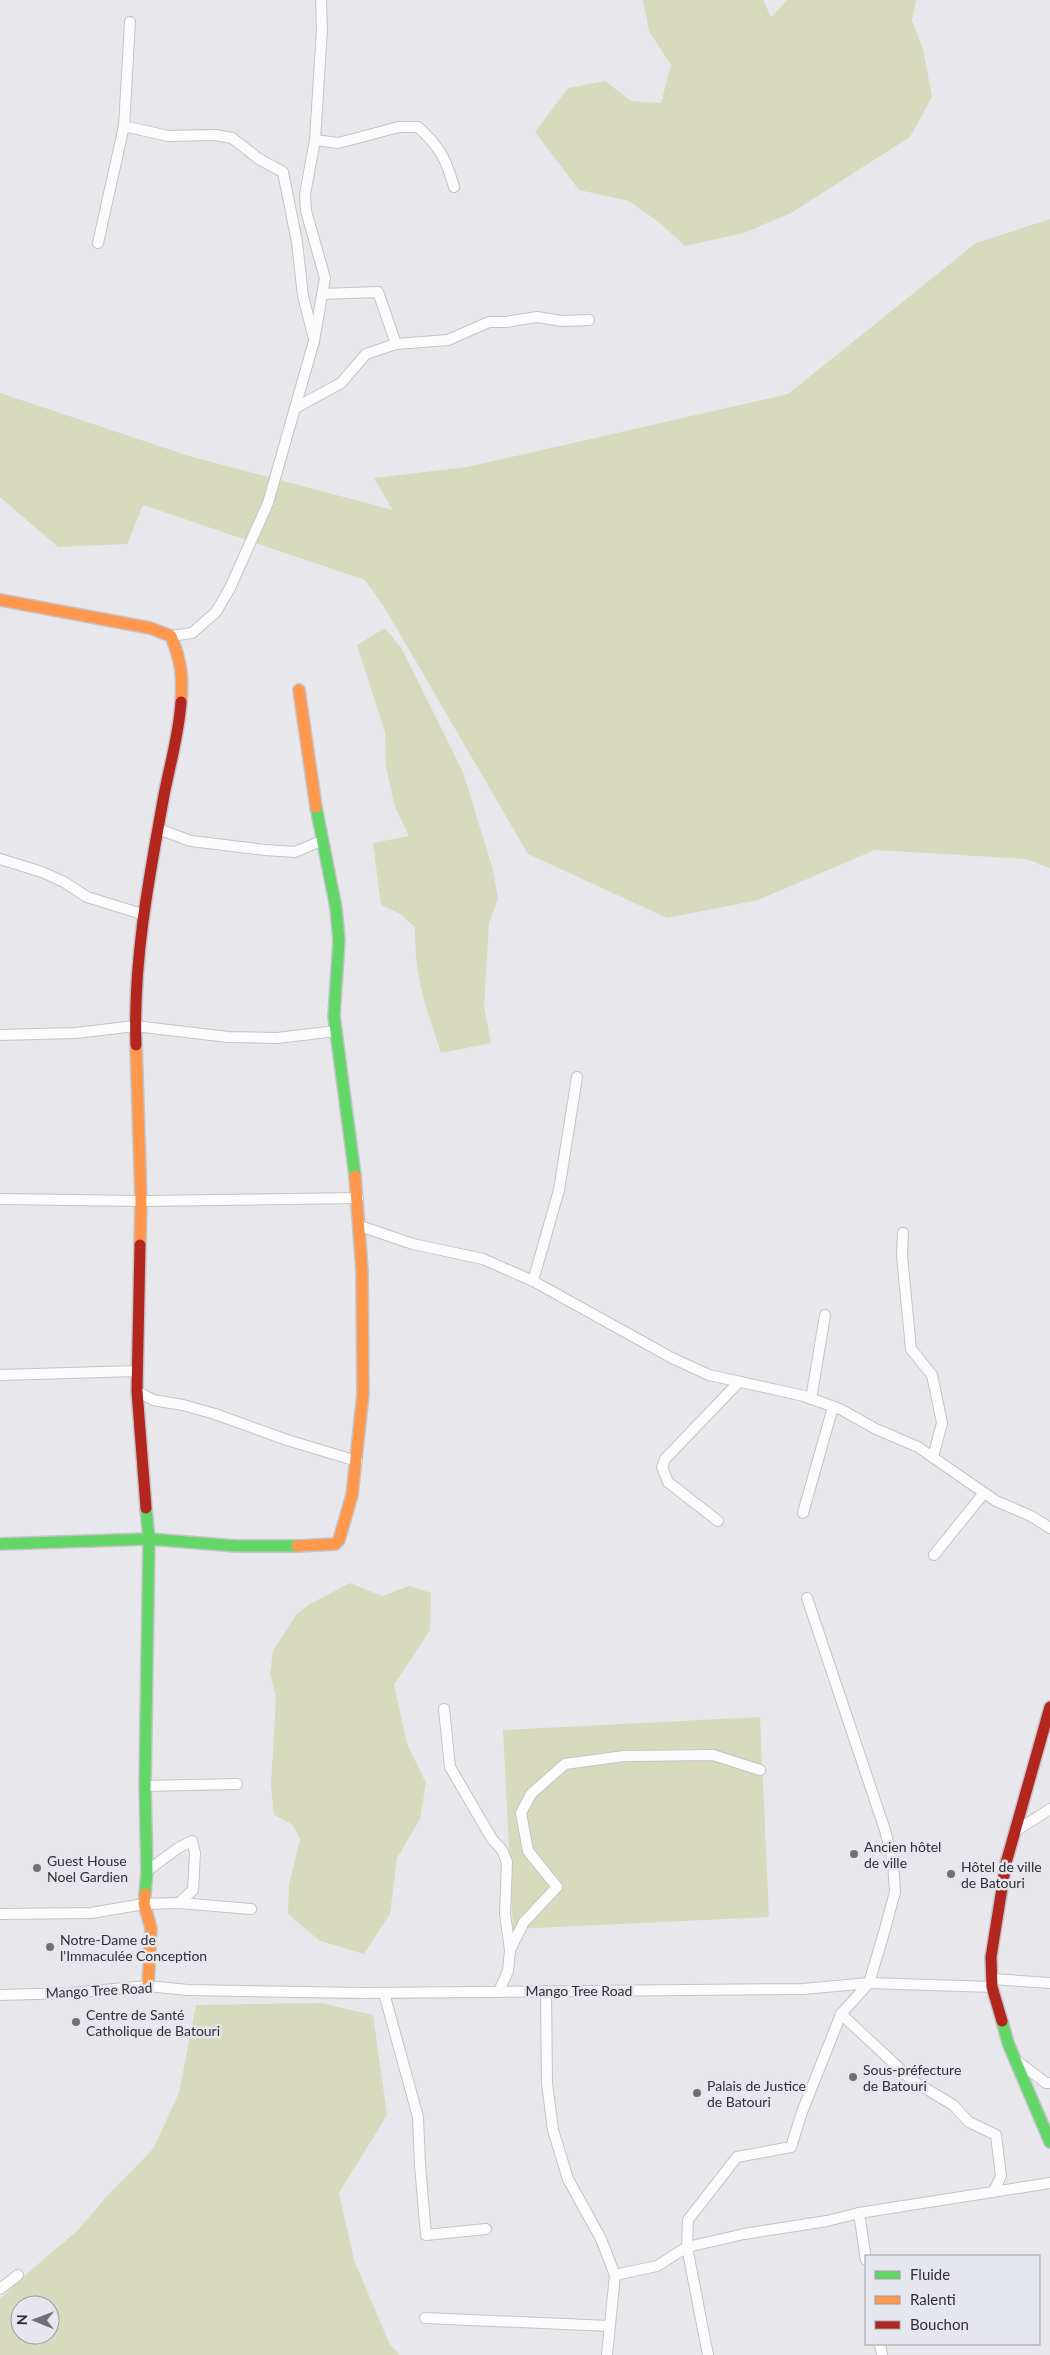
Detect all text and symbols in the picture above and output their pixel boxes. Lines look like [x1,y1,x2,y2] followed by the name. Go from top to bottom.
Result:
[864,1838,941,1871] place label: Ancien hôtel de ville
[848,1848,860,1860] marker: Ancien hôtel de ville
[47,1852,128,1885] place label: Guest House Noel Gardien
[961,1858,1042,1891] place label: Hôtel de ville de Batouri
[31,1862,43,1874] marker: Guest House Noel Gardien
[945,1868,957,1880] marker: Hôtel de ville de Batouri
[60,1931,207,1964] place label: Notre-Dame de l'Immaculée Conception
[44,1941,56,1953] marker: Notre-Dame de l'Immaculée Conception
[45,1979,153,2001] street label: Mango Tree Road
[526,1982,632,1999] street label: Mango Tree Road
[86,2006,220,2039] place label: Centre de Santé Catholique de Batouri
[70,2016,82,2028] marker: Centre de Santé Catholique de Batouri
[863,2061,961,2094] place label: Sous-préfecture de Batouri
[847,2071,859,2083] marker: Sous-préfecture de Batouri
[707,2077,806,2110] place label: Palais de Justice de Batouri
[691,2087,703,2099] marker: Palais de Justice de Batouri
[865,2255,1040,2345] legend
[910,2265,950,2283] text: Fluide
[910,2290,956,2308] text: Ralenti
[10,2295,60,2345] north arrow
[13,2314,30,2325] text: N
[910,2315,969,2333] text: Bouchon

